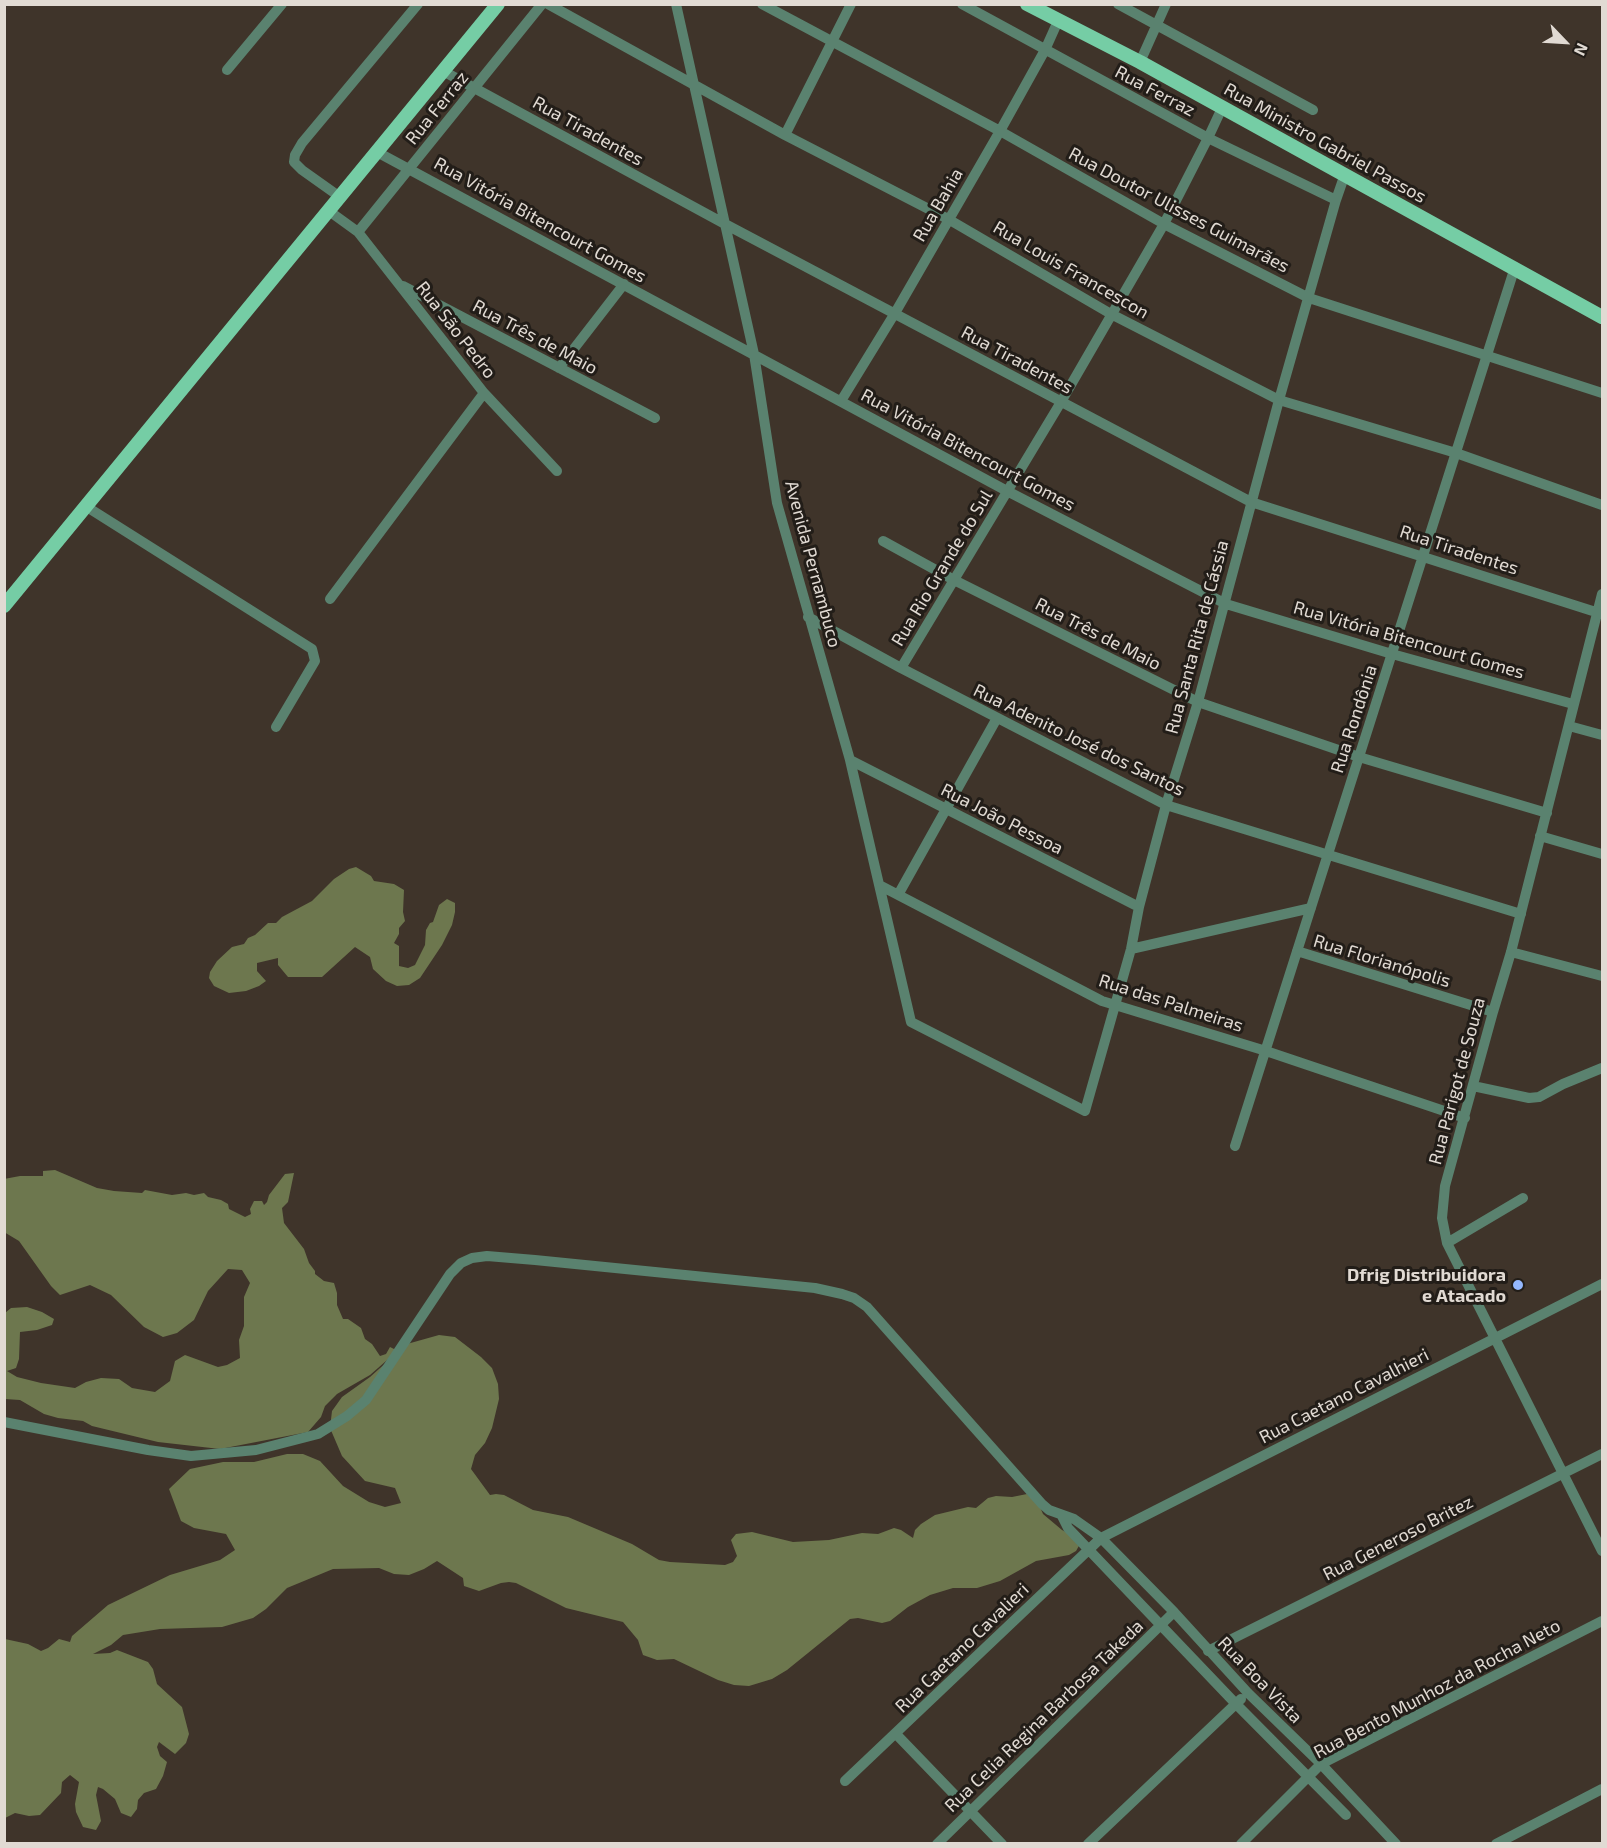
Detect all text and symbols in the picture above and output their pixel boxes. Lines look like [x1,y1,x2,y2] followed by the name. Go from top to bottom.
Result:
[1535,12,1595,72] north arrow
[1571,41,1593,59] text: N
[1111,61,1199,121] street label: Rua Ferraz
[401,67,473,149] street label: Rua Ferraz
[1220,78,1430,208] street label: Rua Ministro Gabriel Passos
[529,92,647,170] street label: Rua Tiradentes
[1065,143,1293,277] street label: Rua Doutor Ulisses Guimarães
[430,153,650,287] street label: Rua Vitória Bitencourt Gomes
[908,164,968,246] street label: Rua Bahia
[989,217,1153,323] street label: Rua Louis Francescon
[411,277,501,383] street label: Rua São Pedro
[469,295,601,379] street label: Rua Três de Maio
[957,321,1077,399] street label: Rua Tiradentes
[857,384,1079,516] street label: Rua Vitória Bitencourt Gomes
[780,478,846,650] street label: Avenida Pernambuco
[887,486,997,650] street label: Rua Rio Grande do Sul
[1397,521,1521,579] street label: Rua Tiradentes
[1161,538,1233,736] street label: Rua Santa Rita de Cássia
[1032,593,1164,675] street label: Rua Três de Maio
[1291,597,1527,683] street label: Rua Vitória Bitencourt Gomes
[1326,662,1382,776] street label: Rua Rondônia
[970,679,1188,801] street label: Rua Adenito José dos Santos
[937,779,1067,859] street label: Rua João Pessoa
[1311,930,1453,992] street label: Rua Florianópolis
[1096,969,1246,1037] street label: Rua das Palmeiras
[1424,995,1490,1167] street label: Rua Parigot de Souza
[1347,1264,1506,1306] place label: Dfrig Distribuidora e Atacado
[1511,1278,1525,1292] marker: Dfrig Distribuidora e Atacado
[1256,1344,1432,1448] street label: Rua Caetano Cavalhieri
[1319,1491,1477,1585] street label: Rua Generoso Britez
[891,1579,1033,1717] street label: Rua Caetano Cavalieri
[940,1615,1148,1817] street label: Rua Celia Regina Barbosa Takeda
[1310,1615,1564,1763] street label: Rua Bento Munhoz da Rocha Neto
[1213,1632,1307,1728] street label: Rua Boa Vista

